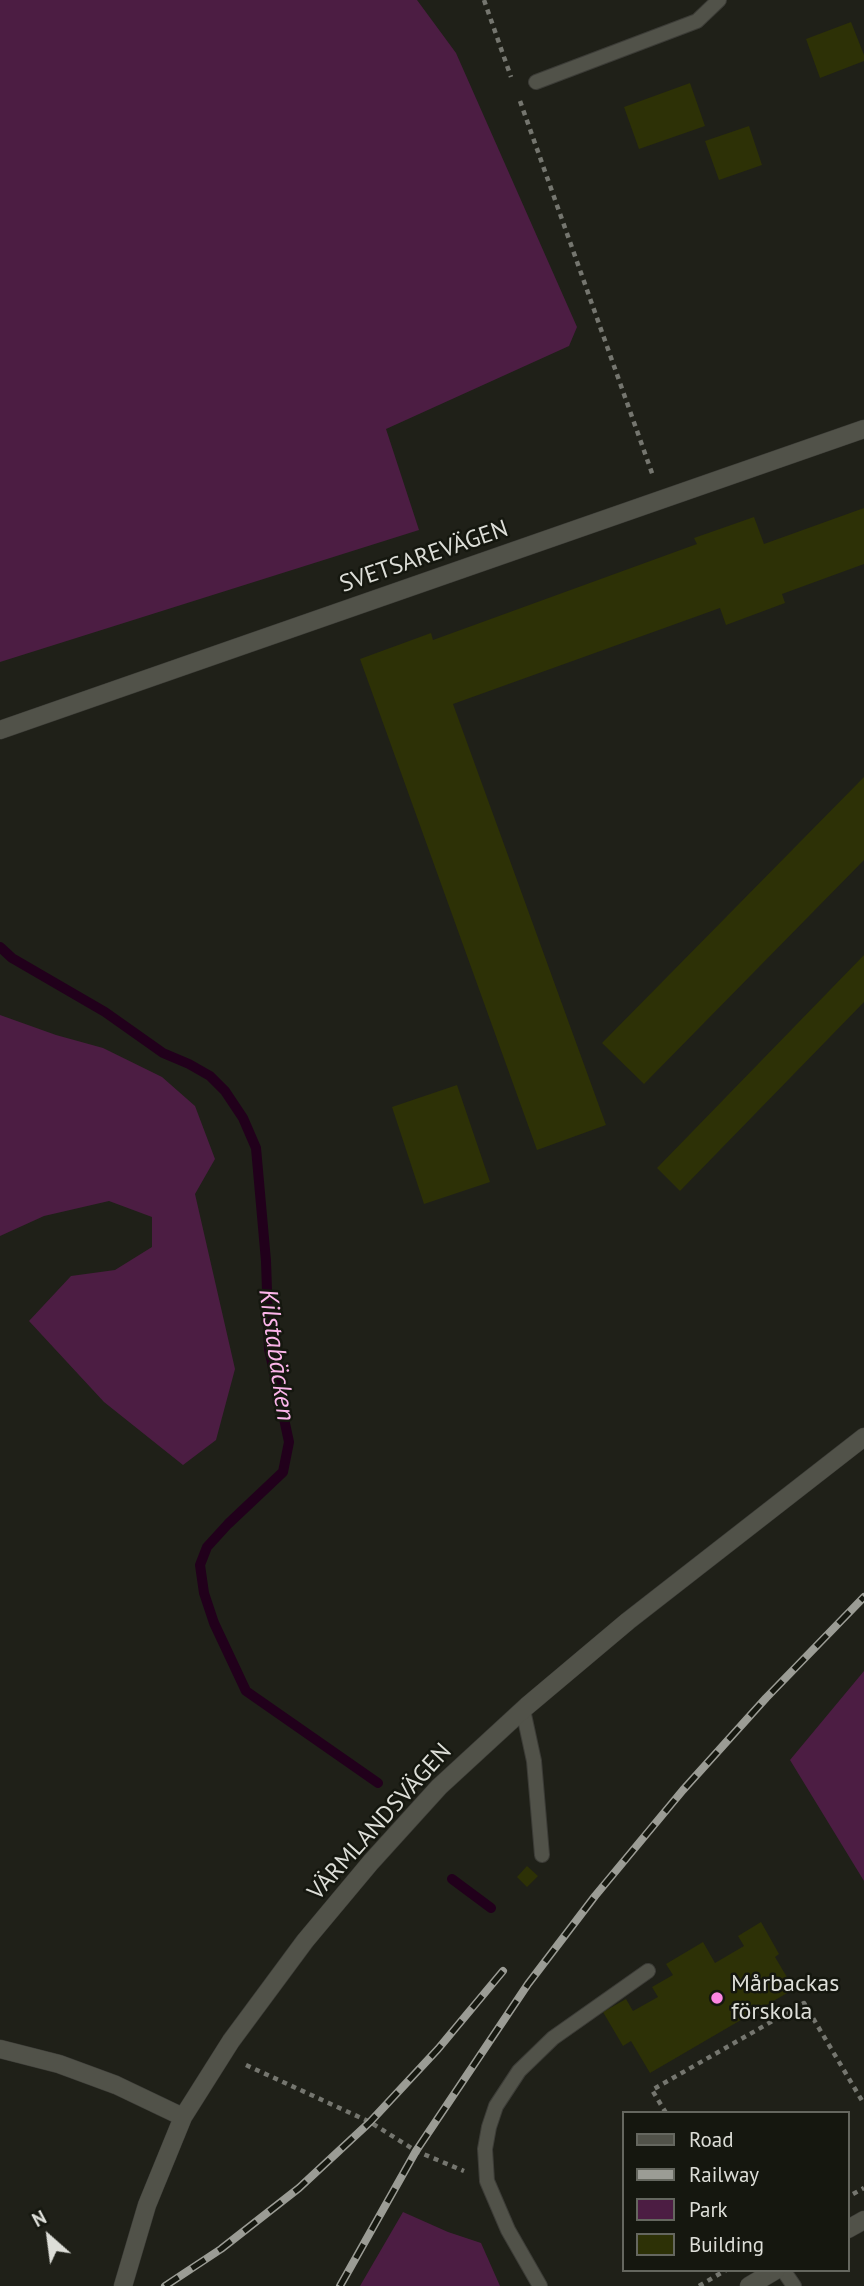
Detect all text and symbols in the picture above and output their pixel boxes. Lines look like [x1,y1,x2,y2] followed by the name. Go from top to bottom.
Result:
[336,515,512,599] street label: SVETSAREVÄGEN
[251,1287,301,1423] water label: Kilstabäcken
[302,1738,458,1906] street label: VÄRMLANDSVÄGEN
[731,1970,839,2026] place label: Mårbackas förskola
[709,1990,725,2006] marker: Mårbackas förskola
[622,2111,850,2272] legend
[689,2126,733,2153] text: Road
[689,2161,759,2188] text: Railway
[689,2196,728,2223] text: Park
[14,2202,84,2272] north arrow
[28,2205,50,2232] text: N
[689,2231,764,2258] text: Building

